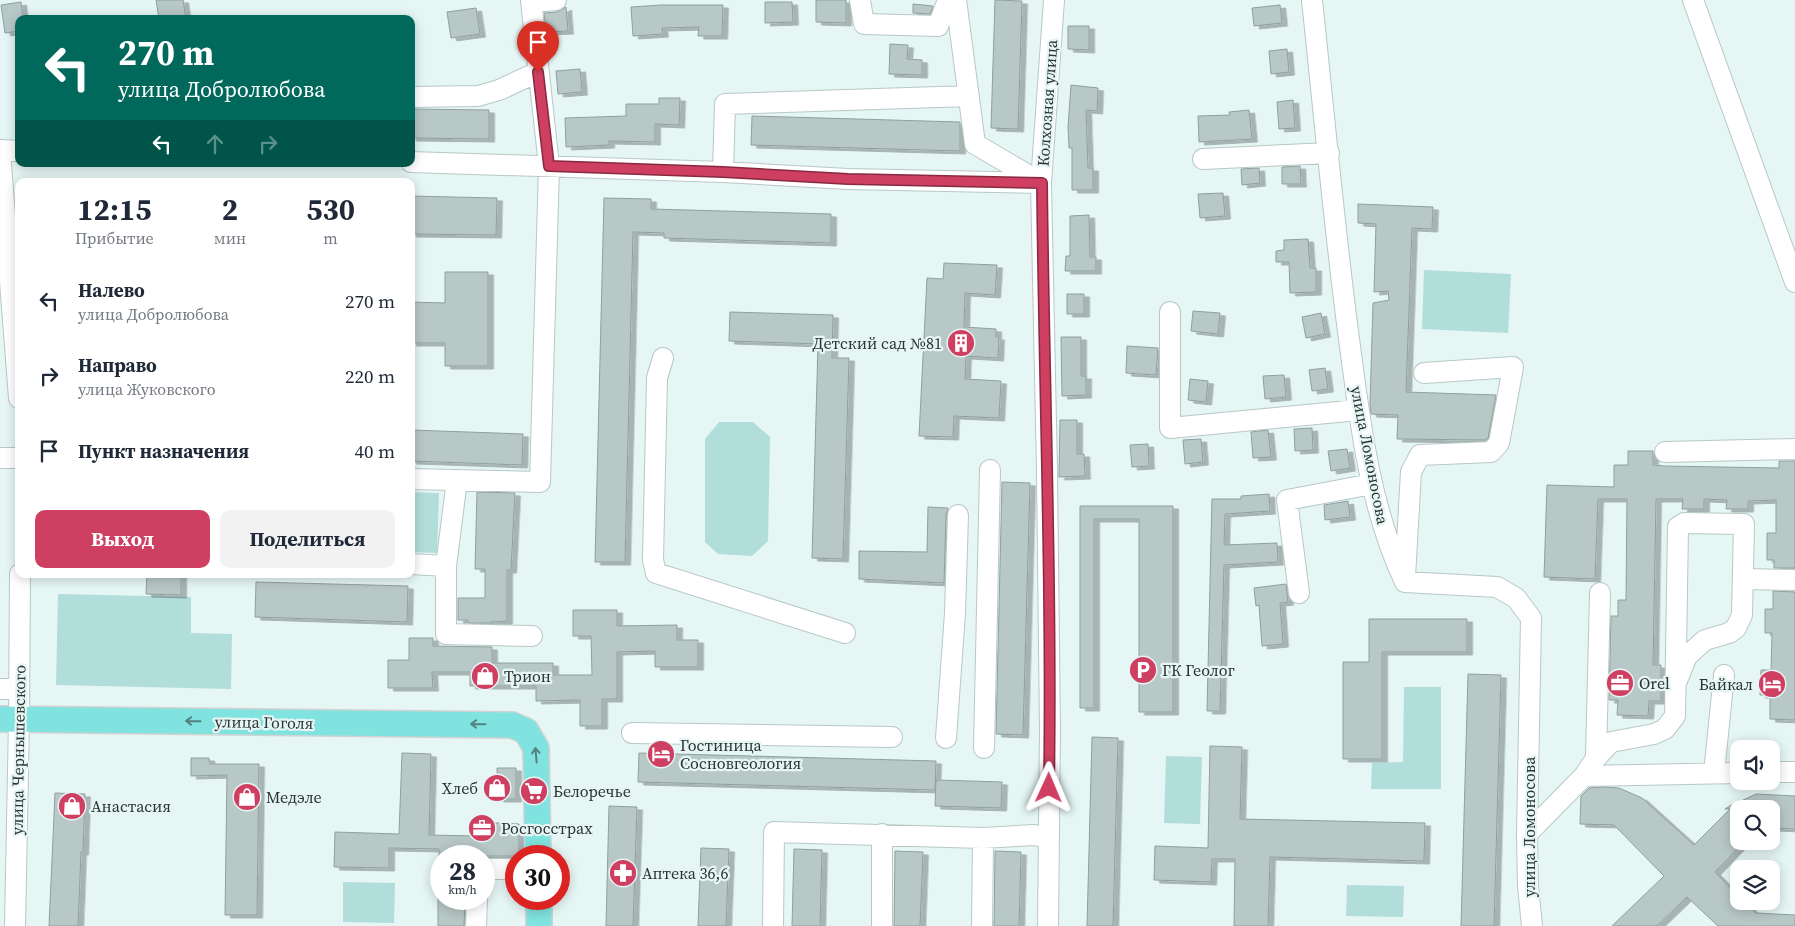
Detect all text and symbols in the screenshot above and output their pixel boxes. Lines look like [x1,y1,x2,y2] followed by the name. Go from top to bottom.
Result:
[517,21,559,72] pin
[524,28,552,56] icon: arrive
[118,29,214,77] text: 270 m
[35,35,100,100] icon: left
[1032,38,1062,167] street label: Колхозная улица
[118,74,325,104] text: улица Добролюбова
[148,130,176,158] icon: left
[201,130,229,158] icon: ahead
[254,130,282,158] icon: right
[77,189,151,230] text: 12:15
[222,189,238,230] text: 2
[306,189,355,230] text: 530
[75,227,154,249] text: Прибытие
[214,227,246,249] text: мин
[323,227,338,249] text: m
[78,277,145,303] text: Налево
[35,287,63,315] icon: left
[345,288,395,314] text: 270 m
[78,303,229,325] text: улица Добролюбова
[946,328,976,358] building icon: Детский сад №81
[813,332,942,354] place label: Детский сад №81
[78,352,157,378] text: Направо
[35,362,63,390] icon: right
[345,363,395,389] text: 220 m
[78,378,215,400] text: улица Жуковского
[1346,384,1394,527] street label: улица Ломоносова
[35,437,63,465] icon: arrive
[78,438,249,464] text: Пункт назначения
[354,438,395,464] text: 40 m
[35,510,210,568] button: Выход
[220,510,395,568] button: Поделиться
[1128,655,1158,685] parking icon: ГК Геолог
[1162,659,1235,681] place label: ГК Геолог
[470,661,500,691] shop icon: Трион
[6,665,30,835] street label: улица Чернышевского
[504,665,551,687] place label: Трион
[1605,668,1635,698] office icon: Orel
[1757,669,1787,699] hotel icon: Байкал
[1639,672,1670,694] place label: Orel
[1699,673,1753,695] place label: Байкал
[214,710,314,734] street label: улица Гоголя
[186,716,202,726] one-way arrow
[471,719,487,729] one-way arrow
[680,734,801,774] place label: Гостиница Сосновгеология
[646,739,676,769] hotel icon: Гостиница Сосновгеология
[1730,740,1780,910] map controls
[1730,740,1780,790] button: sound
[531,748,540,764] one-way arrow
[1518,756,1540,897] street label: улица Ломоносова
[1022,761,1074,813] position arrow
[482,773,512,803] shop icon: Хлеб
[519,776,549,806] supermarket icon: Белоречье
[442,777,478,799] place label: Хлеб
[553,780,631,802] place label: Белоречье
[232,782,262,812] shop icon: Медэле
[266,786,322,808] place label: Медэле
[57,791,87,821] shop icon: Анастасия
[91,795,171,817] place label: Анастасия
[1730,800,1780,850] button: search
[467,813,497,843] office icon: Росгосстрах
[501,817,593,839] place label: Росгосстрах
[505,845,570,910] speed limit sign: 30
[449,854,476,888] text: 28
[608,858,638,888] pharmacy icon: Аптека 36,6
[1730,860,1780,910] button: layers
[642,862,728,884] place label: Аптека 36,6
[448,882,477,898] text: km/h

